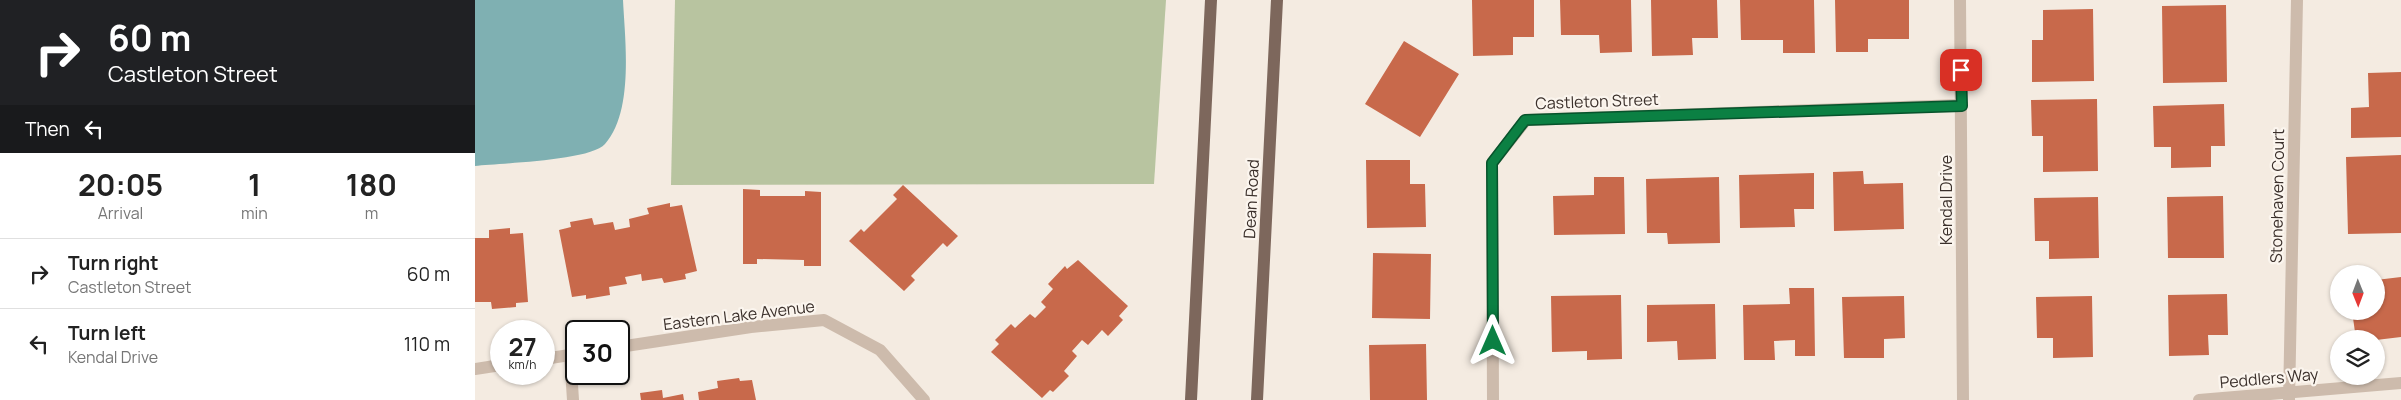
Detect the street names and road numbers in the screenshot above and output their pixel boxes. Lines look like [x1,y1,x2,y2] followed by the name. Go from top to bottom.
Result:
[1535,88,1659,114] street label: Castleton Street
[2265,129,2289,263] street label: Stonehaven Court
[1935,155,1957,245] street label: Kendal Drive
[1238,159,1264,239] street label: Dean Road
[662,295,816,335] street label: Eastern Lake Avenue
[2219,363,2320,393] street label: Peddlers Way

